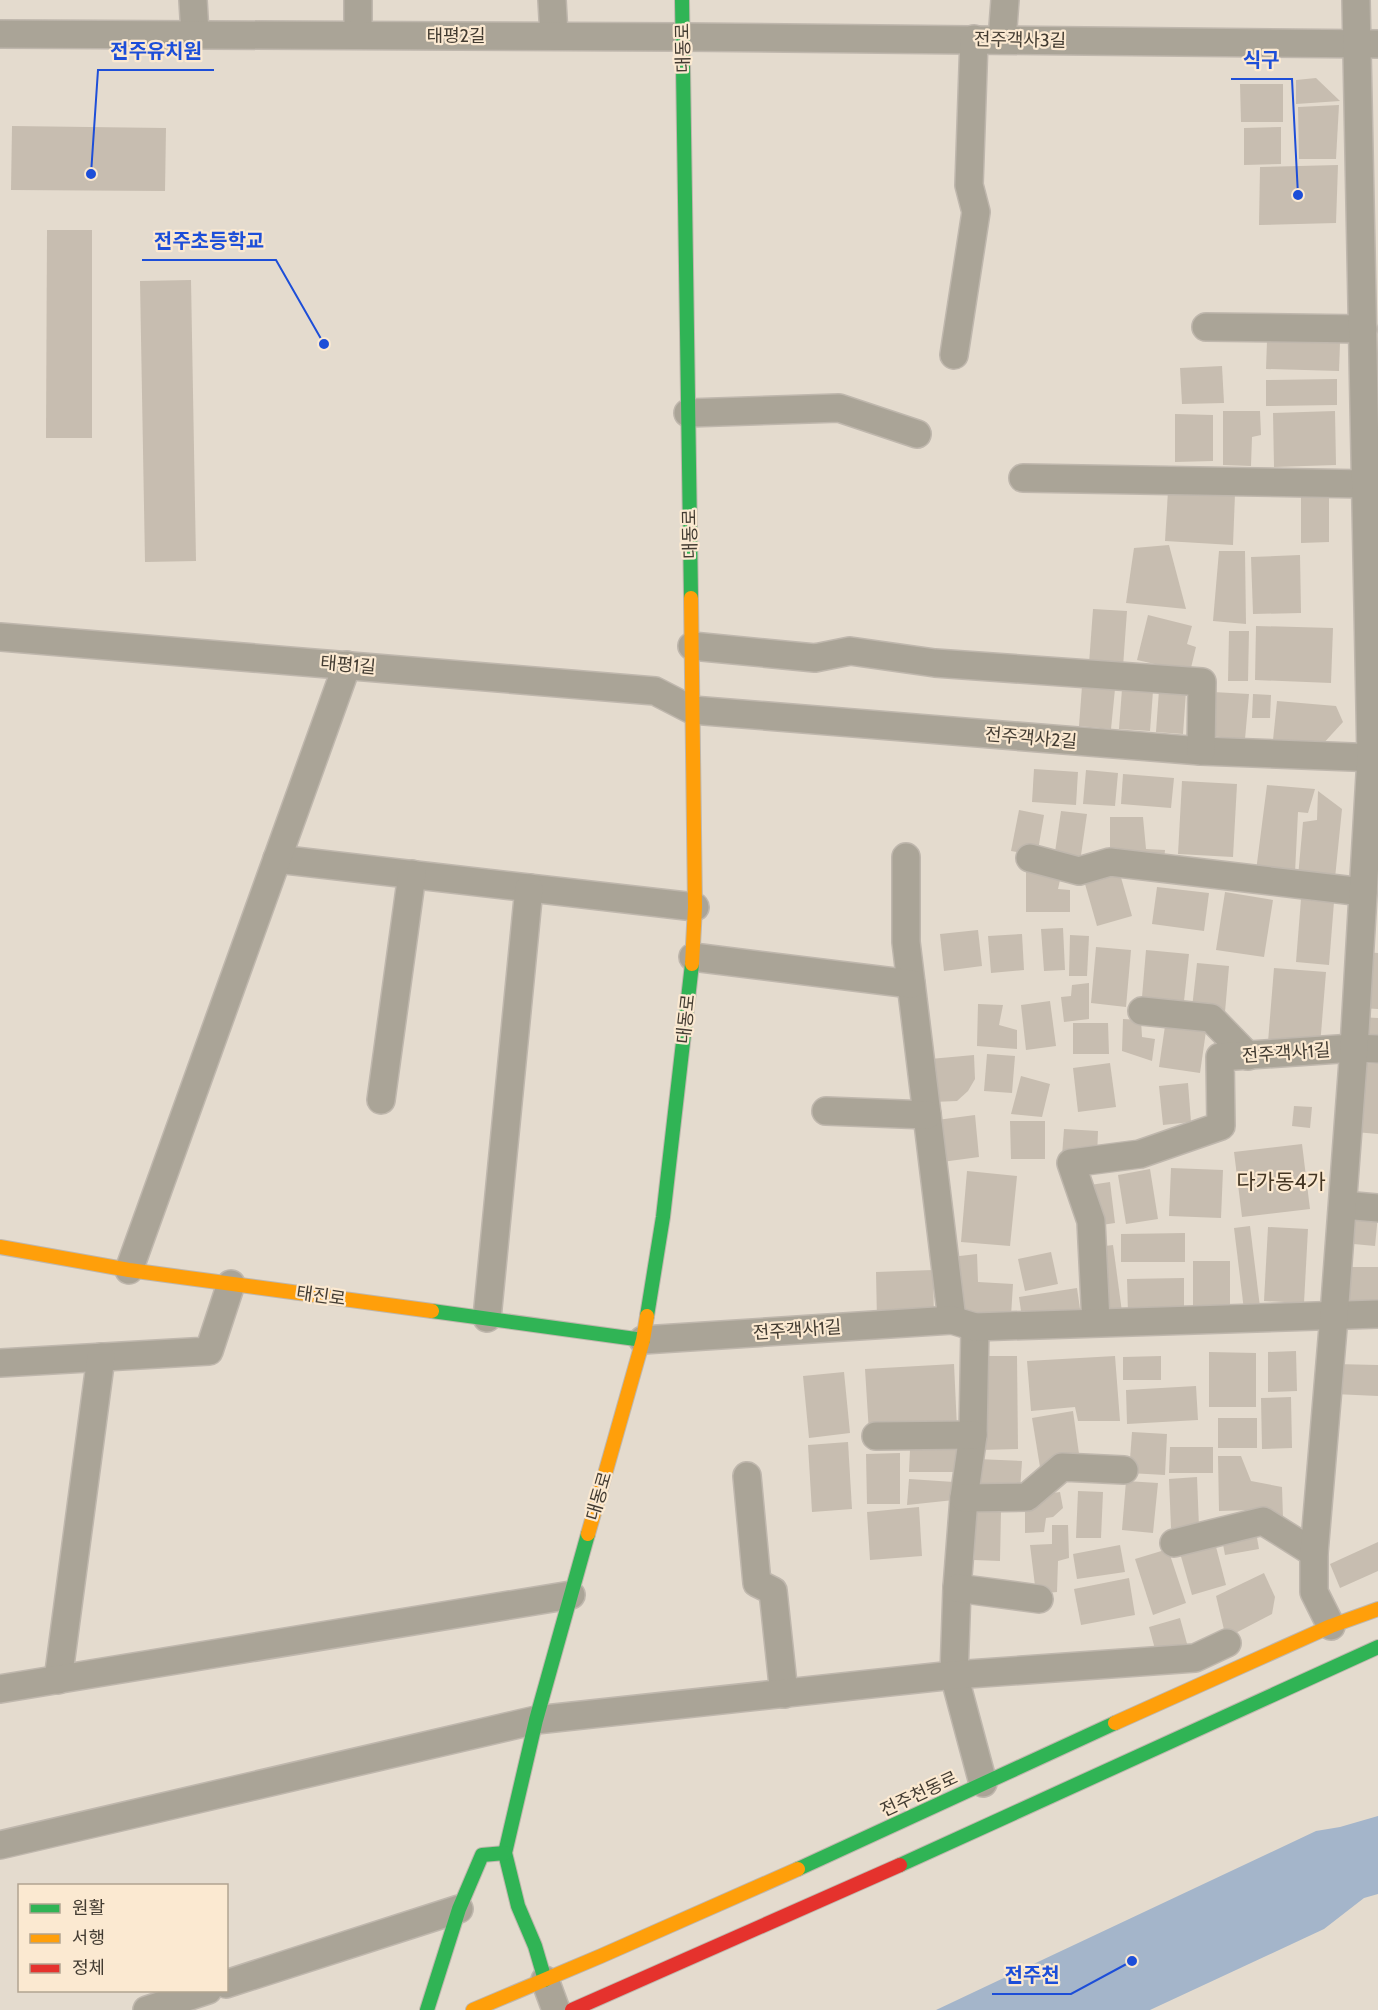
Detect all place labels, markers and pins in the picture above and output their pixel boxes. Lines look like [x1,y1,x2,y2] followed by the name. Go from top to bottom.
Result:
[98,32,214,70] callout: 전주유치원
[1231,41,1292,79] callout: 식구
[142,222,276,260] callout: 전주초등학교
[992,1956,1071,1994] callout: 전주천

